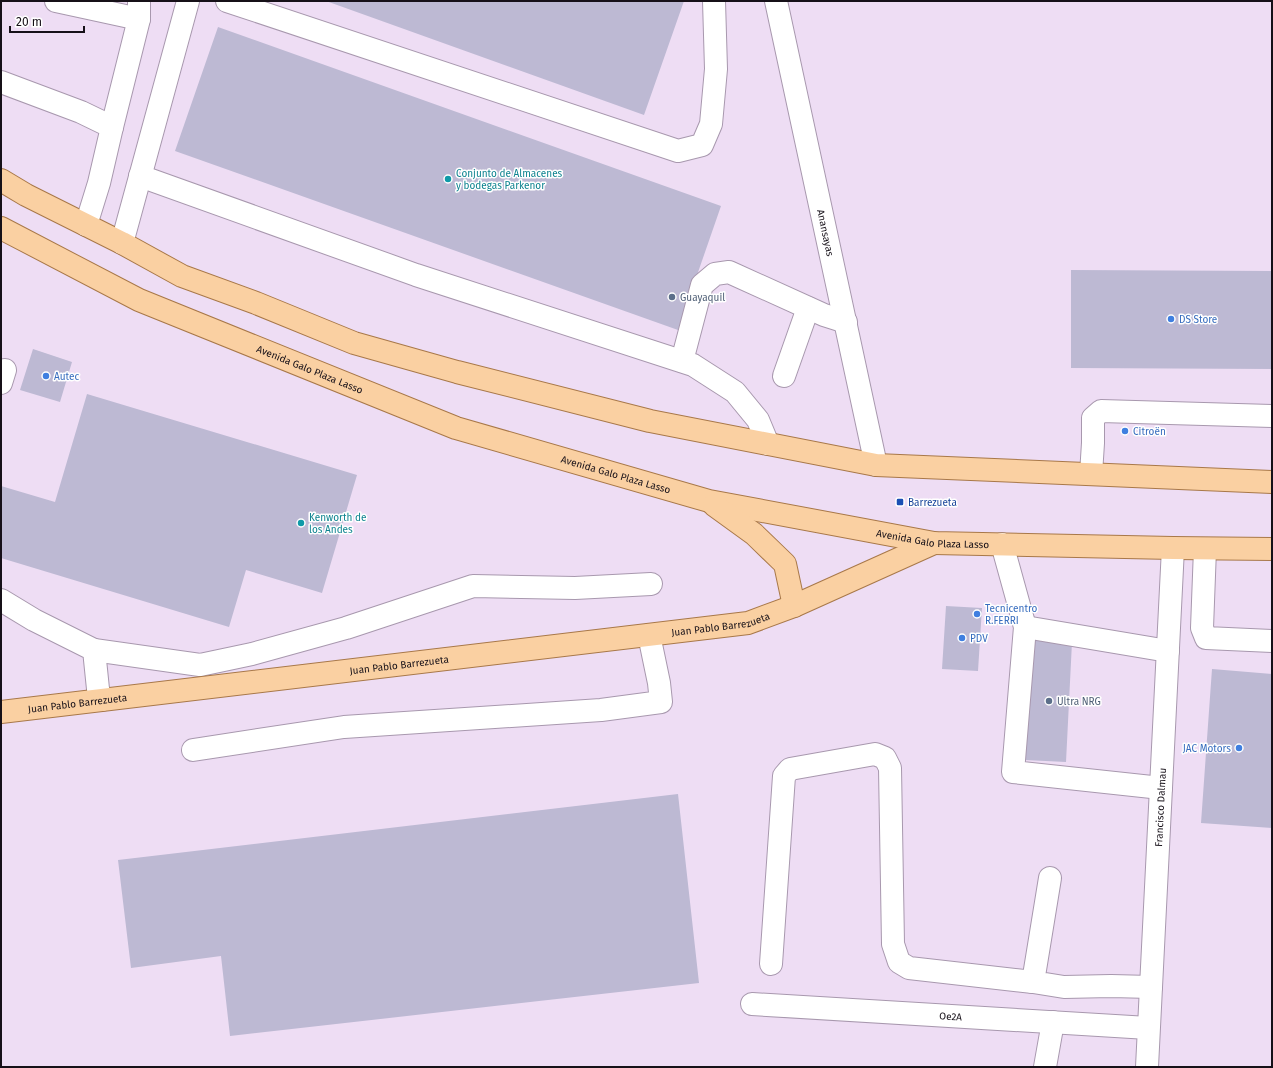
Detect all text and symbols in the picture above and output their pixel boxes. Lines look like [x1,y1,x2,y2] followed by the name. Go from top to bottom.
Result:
[10,8,84,34] scale bar
[16,15,42,29] text: 20 m
[456,168,563,192] place label: Conjunto de Almacenes y bodegas Parkenor
[443,174,453,184] marker: Conjunto de Almacenes y bodegas Parkenor
[814,208,836,258] street label: Anansayas
[667,292,677,302] marker: Guayaquil
[680,292,725,304] place label: Guayaquil
[1166,314,1176,324] marker: DS Store
[1179,314,1217,326] place label: DS Store
[255,343,365,397] street label: Avenida Galo Plaza Lasso
[41,371,51,381] marker: Autec
[54,371,79,383] place label: Autec
[1120,426,1130,436] marker: Citroën
[1133,426,1166,438] place label: Citroën
[559,454,672,497] street label: Avenida Galo Plaza Lasso
[895,497,905,507] marker: Barrezueta
[908,497,957,509] place label: Barrezueta
[309,512,366,536] place label: Kenworth de los Andes
[296,518,306,528] marker: Kenworth de los Andes
[875,527,989,551] street label: Avenida Galo Plaza Lasso
[985,603,1038,627] place label: Tecnicentro R.FERRI
[972,609,982,619] marker: Tecnicentro R.FERRI
[671,610,772,639] street label: Juan Pablo Barrezueta
[957,633,967,643] marker: PDV
[970,633,988,645] place label: PDV
[349,654,450,677] street label: Juan Pablo Barrezueta
[27,692,128,716] street label: Juan Pablo Barrezueta
[1044,696,1054,706] marker: Ultra NRG
[1057,696,1101,708] place label: Ultra NRG
[1183,743,1231,755] place label: JAC Motors
[1234,743,1244,753] marker: JAC Motors
[1153,767,1169,847] street label: Francisco Dalmau
[939,1010,963,1024] street label: Oe2A

